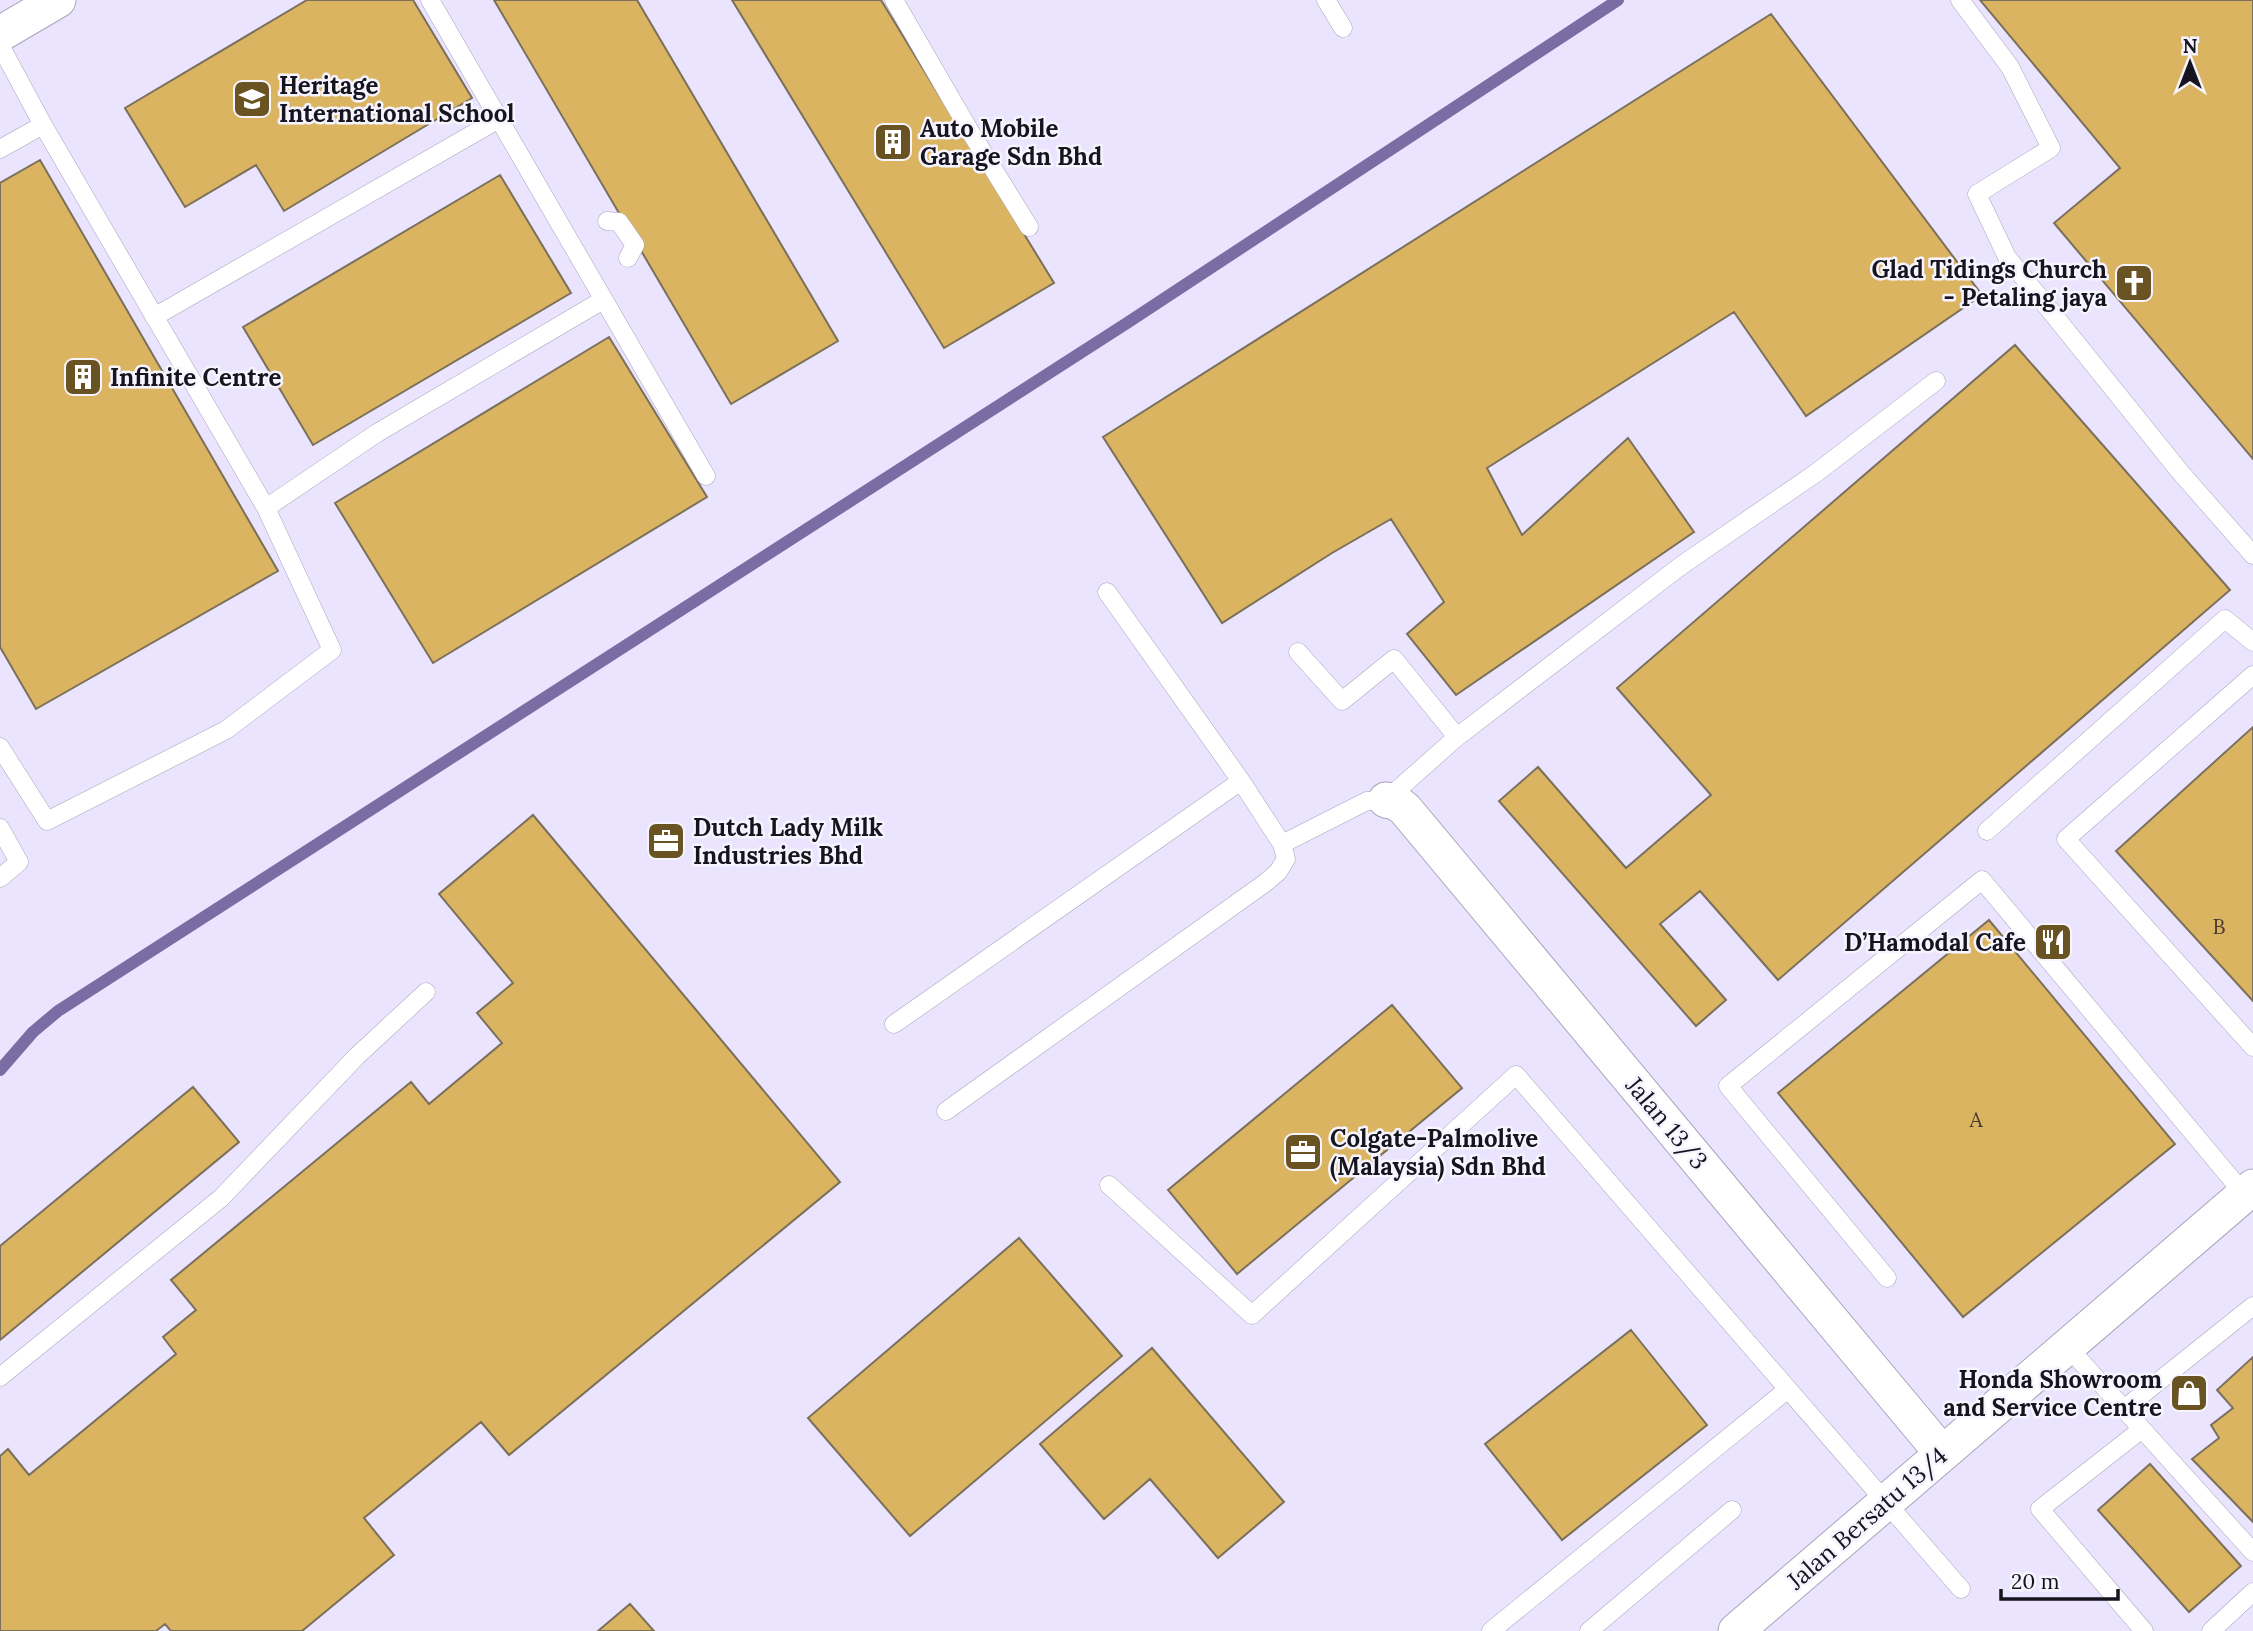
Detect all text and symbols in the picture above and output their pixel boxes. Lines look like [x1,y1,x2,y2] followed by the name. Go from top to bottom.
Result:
[2155,28,2225,98] north arrow
[2183,34,2198,58] text: N
[279,70,515,129] place label: Heritage International School
[231,78,273,120] school or university icon: Heritage International School
[920,113,1102,172] place label: Auto Mobile Garage Sdn Bhd
[872,121,914,163] building icon: Auto Mobile Garage Sdn Bhd
[1872,254,2107,313] place label: Glad Tidings Church - Petaling jaya
[2113,262,2155,304] church icon: Glad Tidings Church - Petaling jaya
[62,356,104,398] building icon: Infinite Centre
[110,362,281,393] place label: Infinite Centre
[693,812,883,871] place label: Dutch Lady Milk Industries Bhd
[645,820,687,862] office icon: Dutch Lady Milk Industries Bhd
[2212,913,2226,940] house number: B
[2032,921,2074,963] restaurant icon: D’Hamodal Cafe
[1844,927,2026,958] place label: D’Hamodal Cafe
[1619,1069,1715,1176] street label: Jalan 13/3
[1968,1106,1983,1133] house number: A
[1330,1123,1546,1182] place label: Colgate-Palmolive (Malaysia) Sdn Bhd
[1282,1131,1324,1173] office icon: Colgate-Palmolive (Malaysia) Sdn Bhd
[1943,1364,2162,1423] place label: Honda Showroom and Service Centre
[2168,1372,2210,1414] shop icon: Honda Showroom and Service Centre
[1780,1440,1953,1597] street label: Jalan Bersatu 13/4
[2001,1558,2118,1602] scale bar
[2011,1568,2060,1595] text: 20 m

